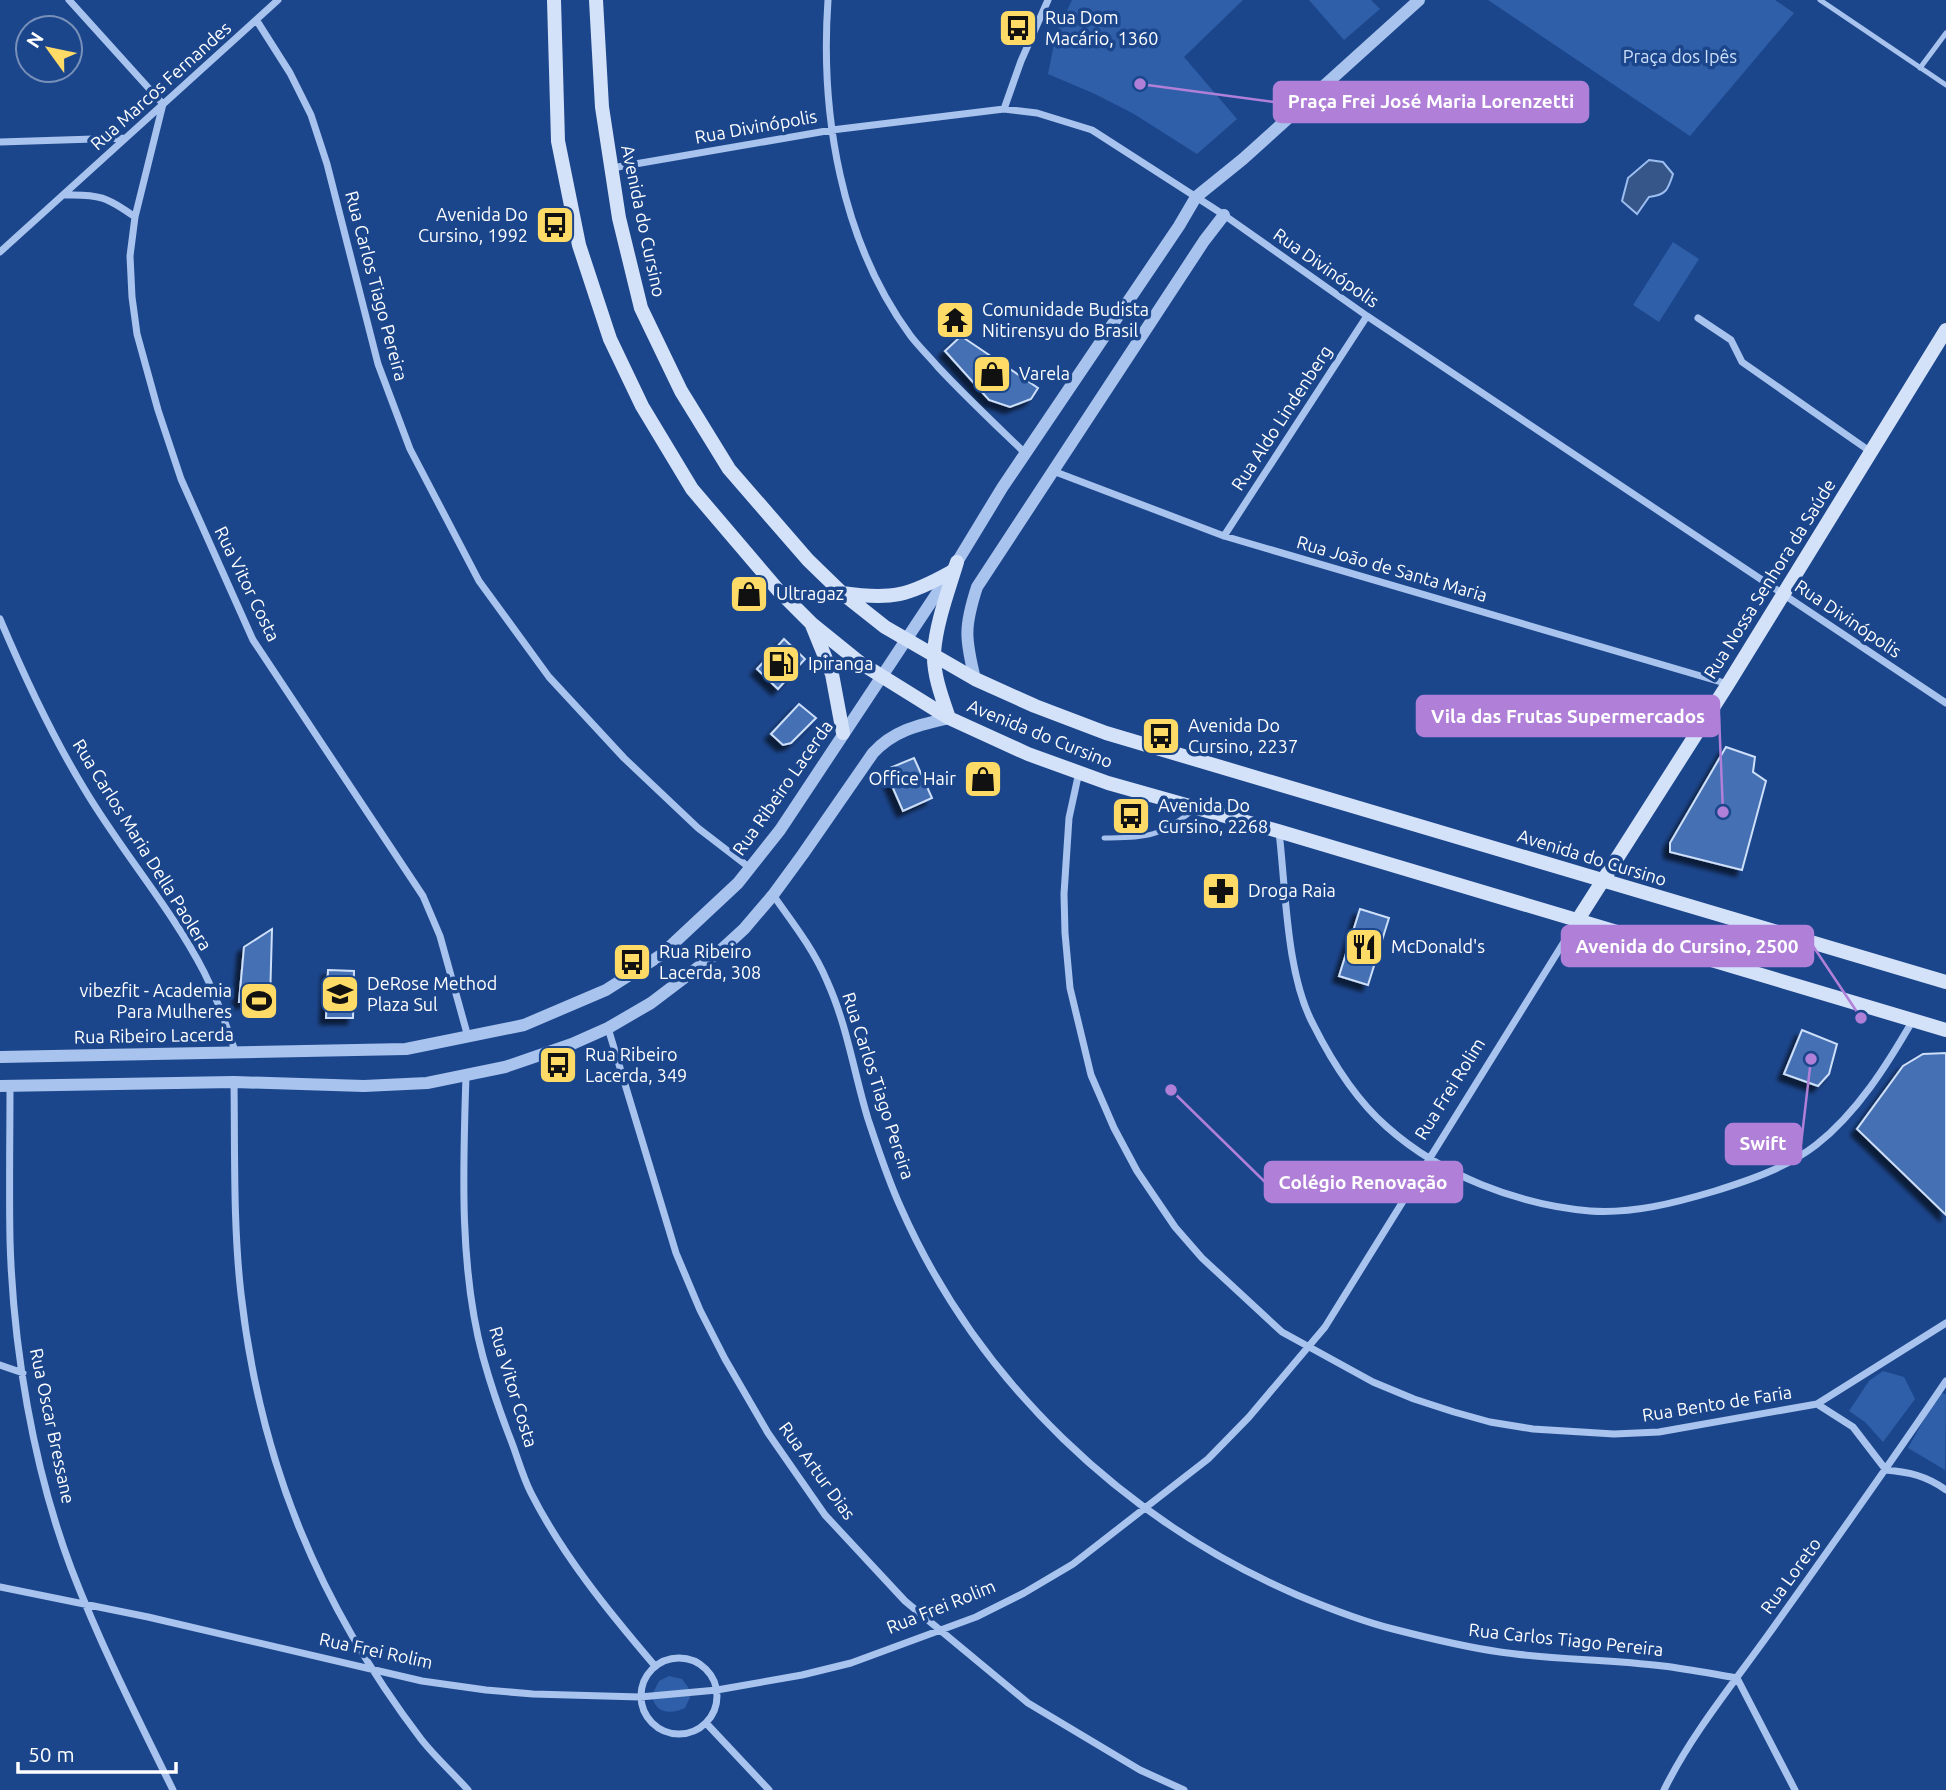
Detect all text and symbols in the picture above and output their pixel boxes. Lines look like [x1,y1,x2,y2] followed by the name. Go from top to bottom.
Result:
[997,7,1039,49] bus stop icon: Rua Dom Macário, 1360
[1045,7,1158,48] place label: Rua Dom Macário, 1360
[14,14,84,84] north arrow
[86,17,235,153] street label: Rua Marcos Fernandes
[22,28,48,52] text: N
[1623,46,1737,66] park label: Praça dos Ipês
[1274,82,1588,122] callout: Praça Frei José Maria Lorenzetti
[1288,90,1574,112] text: Praça Frei José Maria Lorenzetti
[693,105,819,147] street label: Rua Divinópolis
[618,143,670,299] street label: Avenida do Cursino
[342,189,412,383] street label: Rua Carlos Tiago Pereira
[418,204,528,245] place label: Avenida Do Cursino, 1992
[534,204,576,246] bus stop icon: Avenida Do Cursino, 1992
[1270,223,1383,311] street label: Rua Divinópolis
[934,299,976,341] temple icon: Comunidade Budista Nitirensyu do Brasil
[982,299,1149,340] place label: Comunidade Budista Nitirensyu do Brasil
[1227,341,1335,494] street label: Rua Aldo Lindenberg
[971,353,1013,395] shop icon: Varela
[1019,363,1070,383] place label: Varela
[1699,475,1839,682] street label: Rua Nossa Senhora da Saúde
[211,523,284,644] street label: Rua Vitor Costa
[1295,531,1490,605] street label: Rua João de Santa Maria
[728,573,770,615] shop icon: Ultragaz
[1792,575,1906,661] street label: Rua Divinópolis
[776,583,844,603] place label: Ultragaz
[760,643,802,685] fuel station icon: Ipiranga
[808,653,873,673] place label: Ipiranga
[965,695,1116,771] street label: Avenida do Cursino
[1417,696,1719,736] callout: Vila das Frutas Supermercados
[1431,705,1705,727] text: Vila das Frutas Supermercados
[1140,715,1182,757] bus stop icon: Avenida Do Cursino, 2237
[1188,715,1298,756] place label: Avenida Do Cursino, 2237
[728,716,836,859] street label: Rua Ribeiro Lacerda
[69,735,216,954] street label: Rua Carlos Maria Della Paolera
[962,758,1004,800] shop icon: Office Hair
[869,768,956,788] place label: Office Hair
[1110,795,1152,837] bus stop icon: Avenida Do Cursino, 2268
[1158,795,1268,836] place label: Avenida Do Cursino, 2268
[1515,825,1669,889] street label: Avenida do Cursino
[1200,870,1242,912] pharmacy icon: Droga Raia
[1248,880,1336,900] place label: Droga Raia
[1343,926,1385,968] restaurant icon: McDonald's
[1562,926,1813,966] callout: Avenida do Cursino, 2500
[1576,935,1798,957] text: Avenida do Cursino, 2500
[1391,936,1485,956] place label: McDonald's
[611,941,653,983] bus stop icon: Rua Ribeiro Lacerda, 308
[659,941,761,982] place label: Rua Ribeiro Lacerda, 308
[319,973,361,1015] school or university icon: DeRose Method Plaza Sul
[367,973,497,1014] place label: DeRose Method Plaza Sul
[79,980,232,1021] place label: vibezfit - Academia Para Mulheres
[238,980,280,1022] sports icon: vibezfit - Academia Para Mulheres
[839,990,919,1182] street label: Rua Carlos Tiago Pereira
[74,1024,234,1046] street label: Rua Ribeiro Lacerda
[1410,1034,1488,1143] street label: Rua Frei Rolim
[537,1044,579,1086] bus stop icon: Rua Ribeiro Lacerda, 349
[585,1044,687,1085] place label: Rua Ribeiro Lacerda, 349
[1726,1124,1801,1164] callout: Swift
[1740,1132,1786,1154] text: Swift
[1265,1162,1462,1202] callout: Colégio Renovação
[1279,1171,1447,1193] text: Colégio Renovação
[486,1324,542,1450] street label: Rua Vitor Costa
[27,1346,79,1505] street label: Rua Oscar Bressane
[1641,1381,1793,1425] street label: Rua Bento de Faria
[776,1418,860,1523] street label: Rua Artur Dias
[1756,1534,1824,1617] street label: Rua Loreto
[883,1575,998,1637] street label: Rua Frei Rolim
[1468,1619,1664,1659] street label: Rua Carlos Tiago Pereira
[318,1628,435,1672] street label: Rua Frei Rolim
[18,1730,175,1774] scale bar
[28,1742,75,1766] text: 50 m

